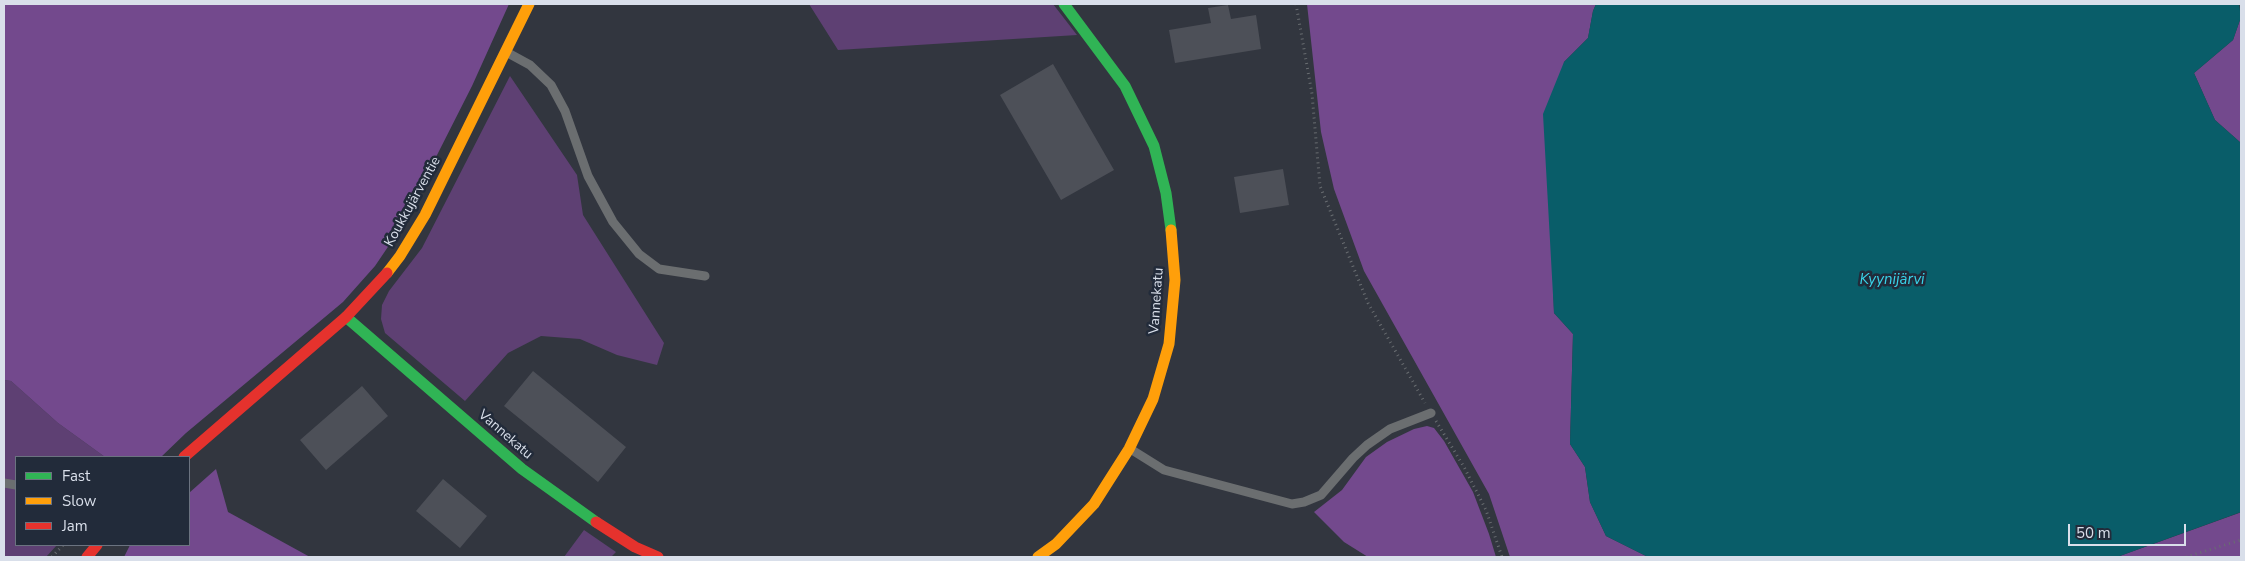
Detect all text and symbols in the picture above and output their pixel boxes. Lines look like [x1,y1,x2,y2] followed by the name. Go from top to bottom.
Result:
[381,154,445,250] street label: Koukkujärventie
[1146,267,1168,335] street label: Vannekatu
[1859,271,1925,289] water label: Kyynijärvi
[474,407,536,463] street label: Vannekatu
[15,456,190,546] legend
[62,466,90,486] text: Fast
[62,491,96,511] text: Slow
[2070,514,2188,546] scale bar
[62,516,88,536] text: Jam
[2076,523,2111,543] text: 50 m

